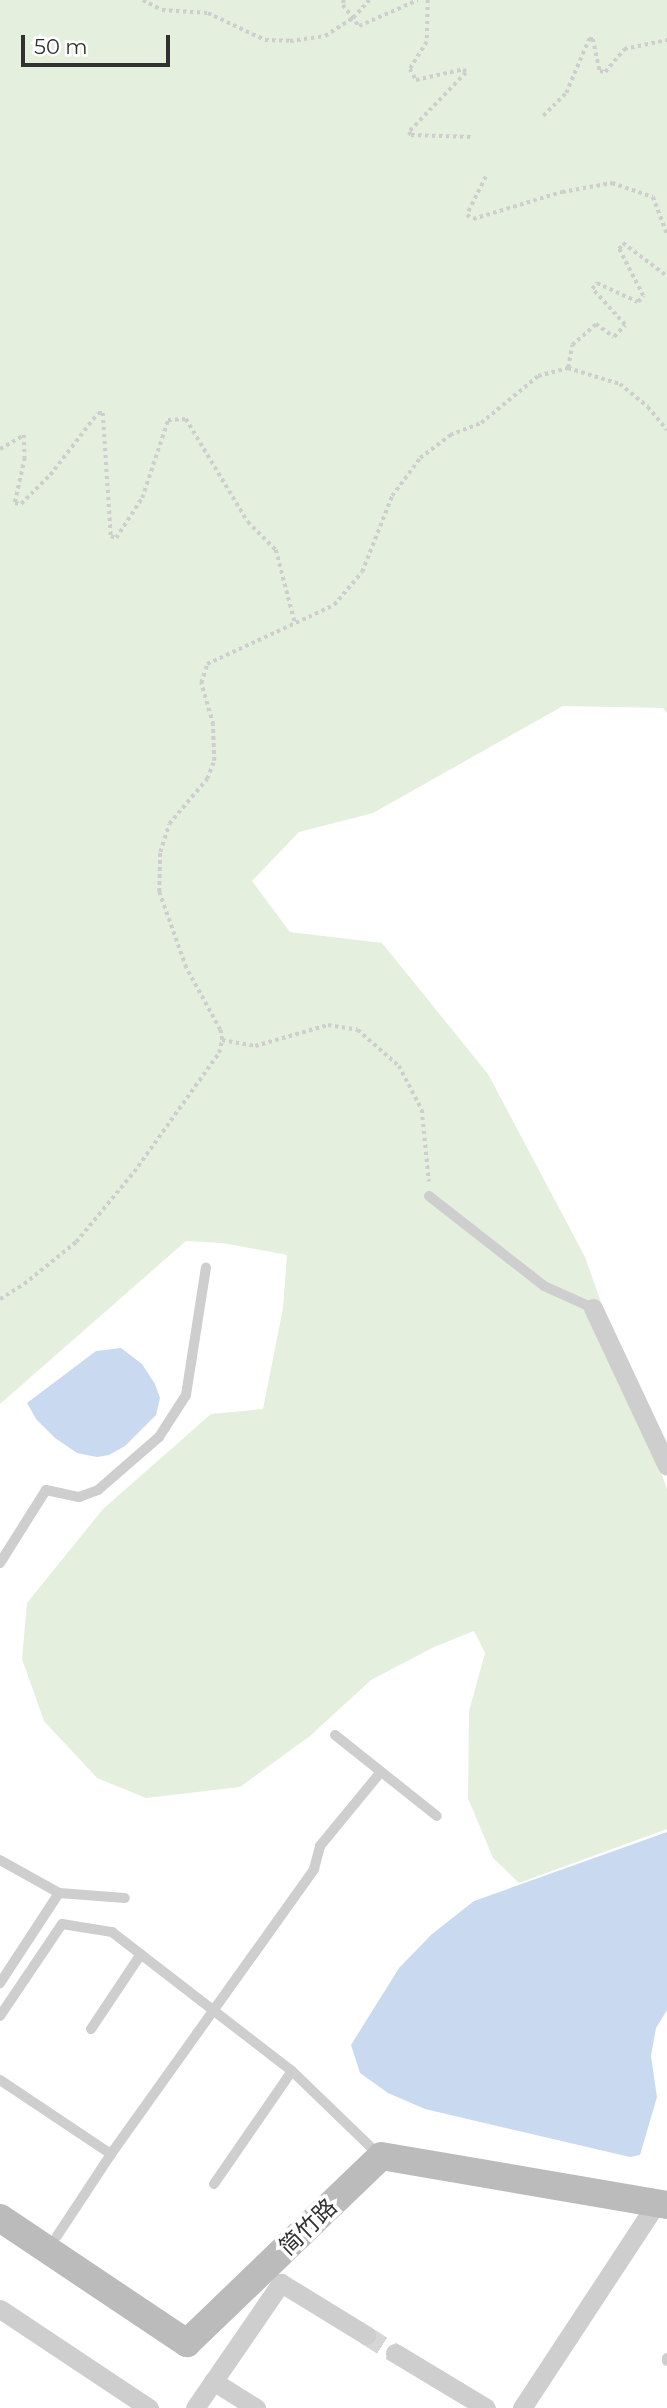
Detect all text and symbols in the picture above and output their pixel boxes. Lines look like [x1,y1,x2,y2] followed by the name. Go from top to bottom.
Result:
[24,21,173,65] scale bar
[34,34,88,59] text: 50 m
[274,2193,342,2261] street label: 简竹路

